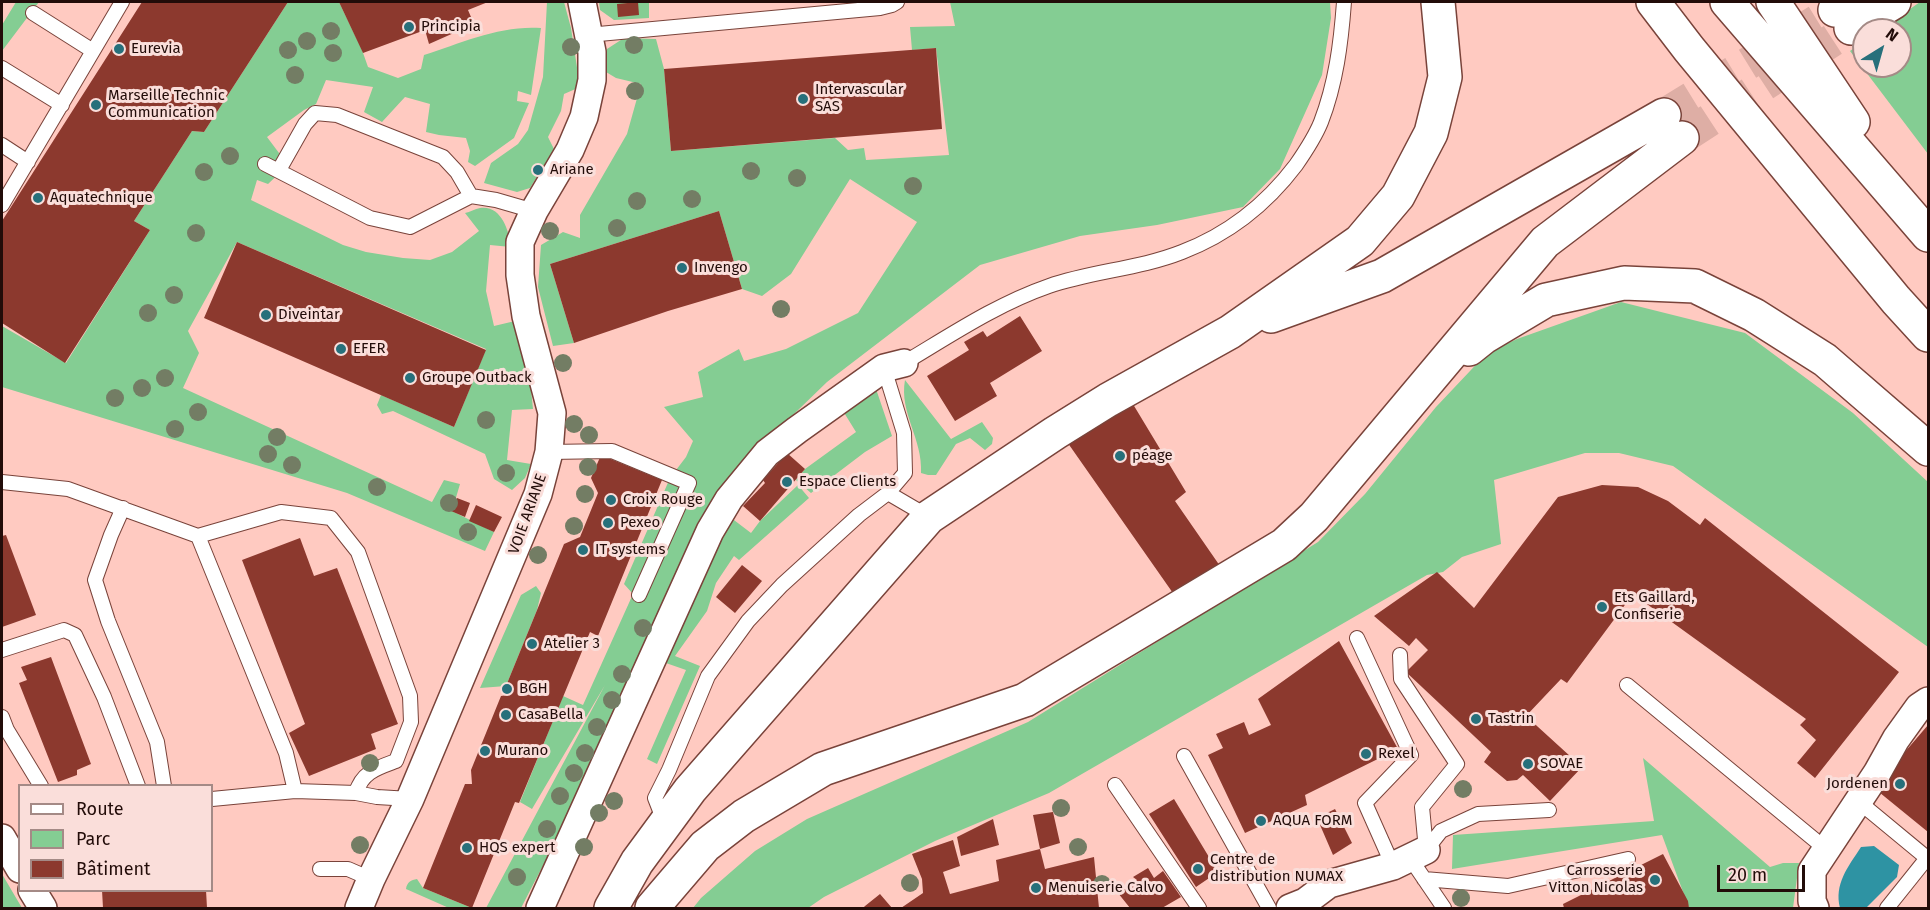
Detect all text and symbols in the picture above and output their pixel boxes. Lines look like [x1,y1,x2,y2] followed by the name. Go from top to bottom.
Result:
[421,18,481,36] place label: Principia
[1852,18,1912,78] north arrow
[402,20,416,34] marker: Principia
[1882,24,1902,46] text: N
[131,40,181,58] place label: Eurevia
[112,42,126,56] marker: Eurevia
[815,81,904,116] place label: Intervascular SAS
[108,87,225,122] place label: Marseille Technic Communication
[796,92,810,106] marker: Intervascular SAS
[89,98,103,112] marker: Marseille Technic Communication
[550,161,594,179] place label: Ariane
[531,163,545,177] marker: Ariane
[50,189,153,207] place label: Aquatechnique
[31,191,45,205] marker: Aquatechnique
[694,259,748,277] place label: Invengo
[675,261,689,275] marker: Invengo
[278,306,340,324] place label: Diveintar
[259,308,273,322] marker: Diveintar
[353,340,385,358] place label: EFER
[334,342,348,356] marker: EFER
[422,369,532,387] place label: Groupe Outback
[403,371,417,385] marker: Groupe Outback
[1132,447,1173,465] place label: péage
[1113,449,1127,463] marker: péage
[505,471,551,557] street label: VOIE ARIANE
[799,473,896,491] place label: Espace Clients
[780,475,794,489] marker: Espace Clients
[623,491,703,509] place label: Croix Rouge
[604,493,618,507] marker: Croix Rouge
[620,514,660,532] place label: Pexeo
[601,516,615,530] marker: Pexeo
[595,541,665,559] place label: IT systems
[576,543,590,557] marker: IT systems
[1614,589,1695,624] place label: Ets Gaillard, Confiserie
[1595,600,1609,614] marker: Ets Gaillard, Confiserie
[544,635,600,653] place label: Atelier 3
[525,637,539,651] marker: Atelier 3
[519,680,548,698] place label: BGH
[500,682,514,696] marker: BGH
[518,706,583,724] place label: CasaBella
[499,708,513,722] marker: CasaBella
[1488,710,1534,728] place label: Tastrin
[1469,712,1483,726] marker: Tastrin
[497,742,548,760] place label: Murano
[478,744,492,758] marker: Murano
[1378,745,1415,763] place label: Rexel
[1359,747,1373,761] marker: Rexel
[1540,755,1583,773] place label: SOVAE
[1521,757,1535,771] marker: SOVAE
[1826,775,1888,793] place label: Jordenen
[1893,777,1907,791] marker: Jordenen
[18,784,213,892] legend
[76,798,124,820] text: Route
[1273,812,1352,830] place label: AQUA FORM
[1254,814,1268,828] marker: AQUA FORM
[76,828,110,850] text: Parc
[479,839,555,857] place label: HQS expert
[460,841,474,855] marker: HQS expert
[1210,851,1343,886] place label: Centre de distribution NUMAX
[1720,853,1808,891] scale bar
[76,858,151,880] text: Bâtiment
[1191,862,1205,876] marker: Centre de distribution NUMAX
[1549,862,1643,897] place label: Carrosserie Vitton Nicolas
[1728,864,1767,886] text: 20 m
[1648,873,1662,887] marker: Carrosserie Vitton Nicolas
[1048,879,1164,897] place label: Menuiserie Calvo
[1029,881,1043,895] marker: Menuiserie Calvo

